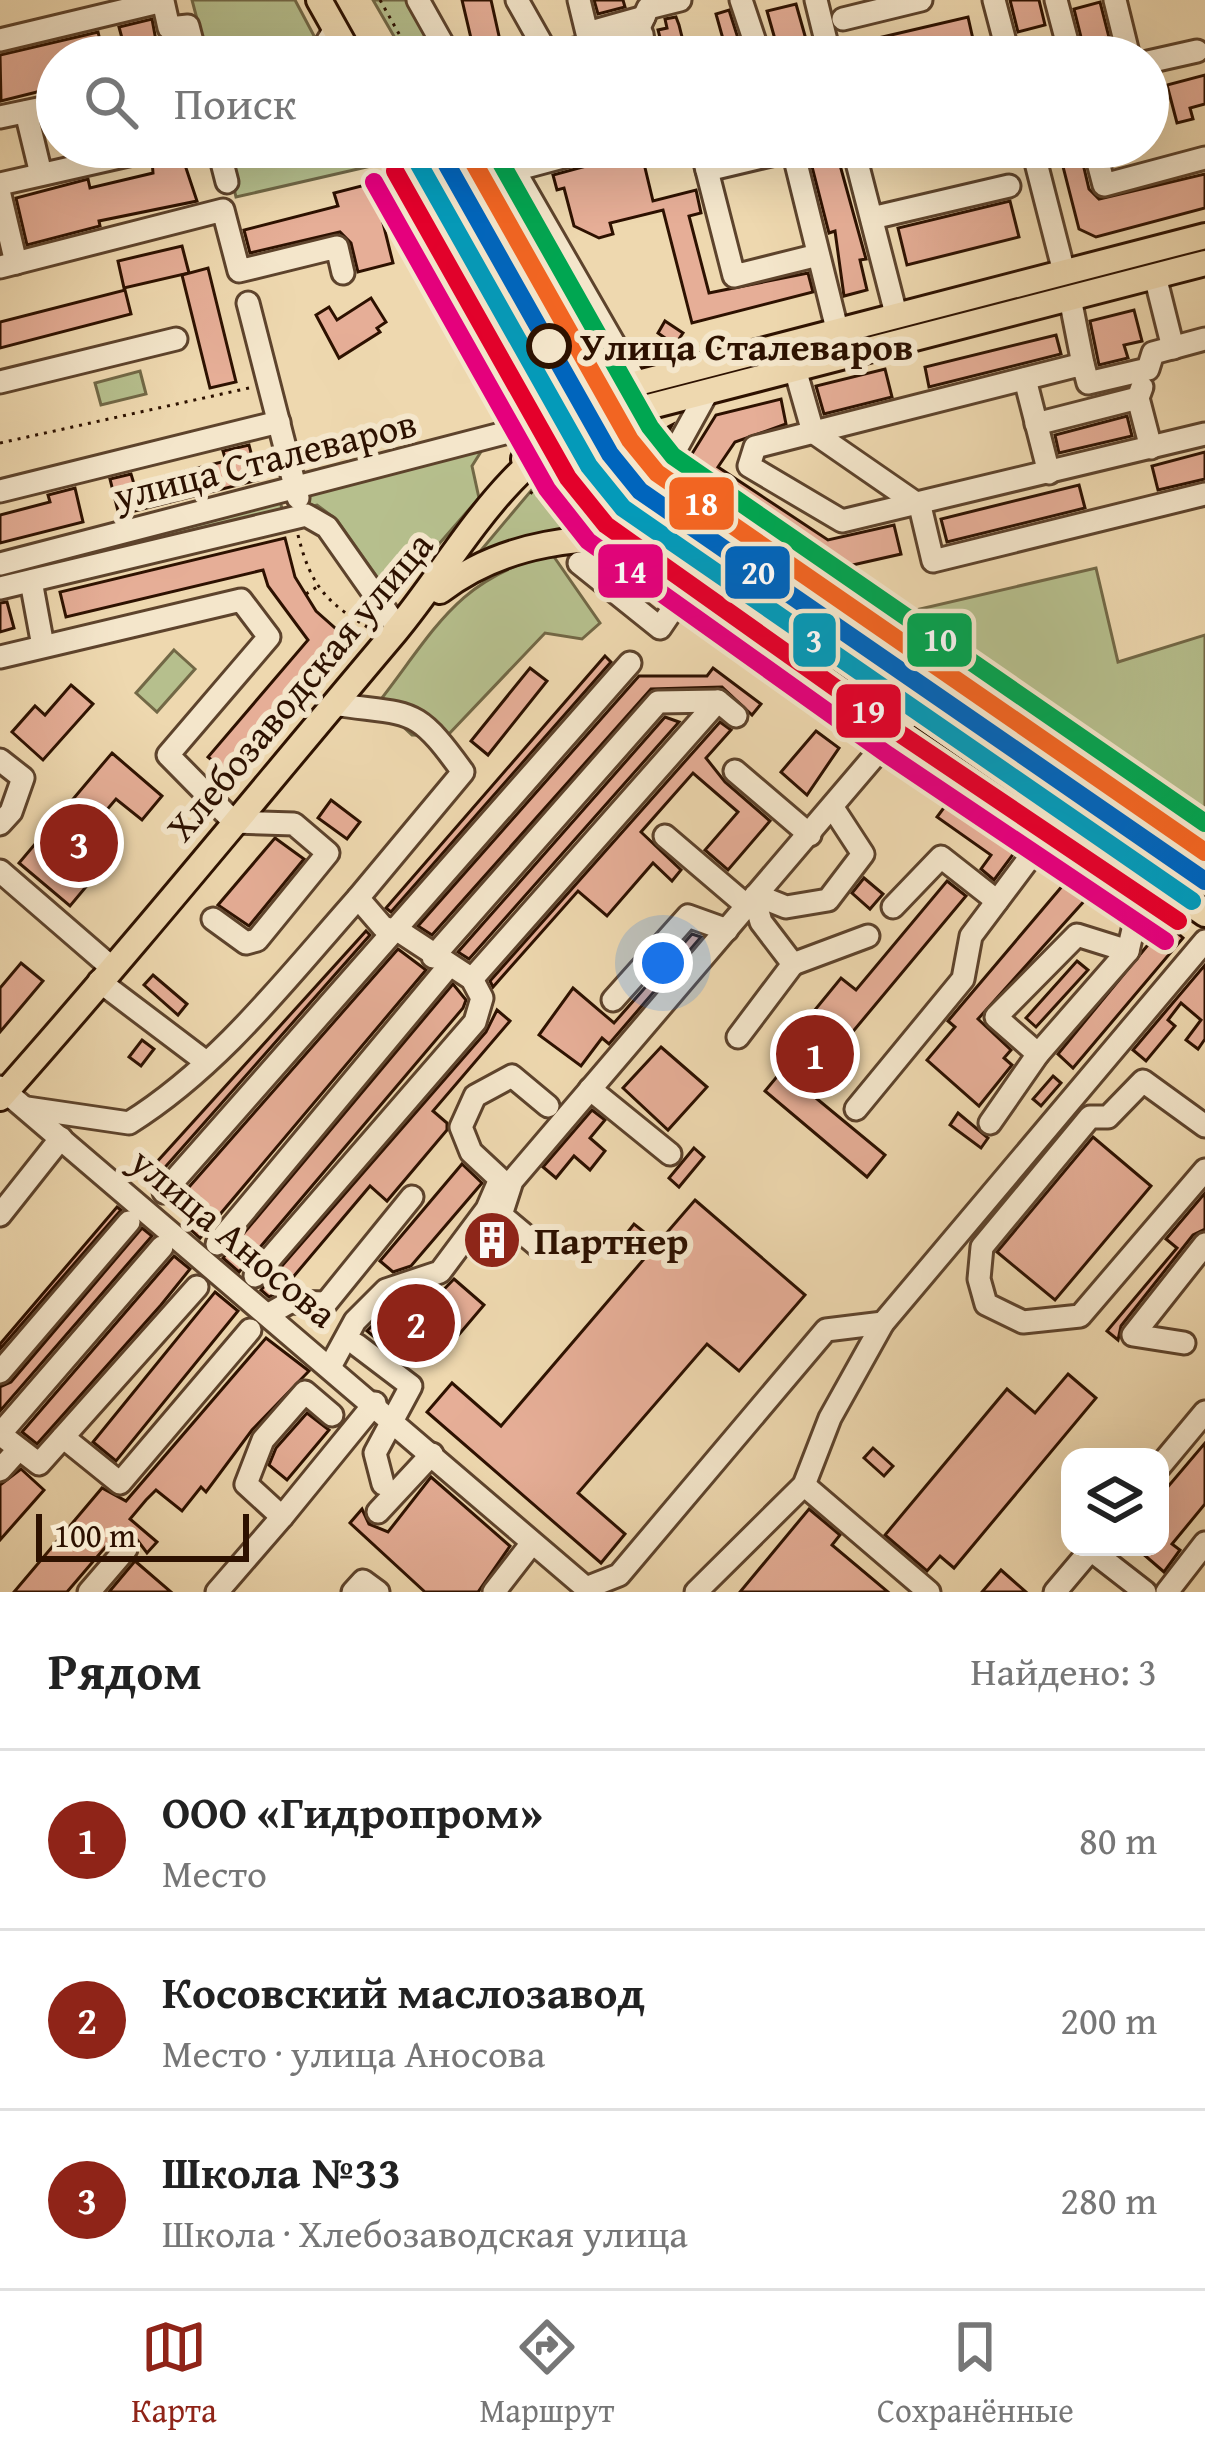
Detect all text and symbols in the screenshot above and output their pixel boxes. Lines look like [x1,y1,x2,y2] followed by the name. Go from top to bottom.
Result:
[36,36,1169,168] search box
[78,69,144,135] icon: search
[174,70,296,135] text: Поиск
[580,317,914,374] place label: Улица Сталеваров
[528,325,570,367] marker: Улица Сталеваров
[107,393,422,524] street label: улица Сталеваров
[667,475,736,532] line badge: 18
[684,479,718,527] text: 18
[152,518,446,853] street label: Хлебозаводская улица
[596,542,665,600] line badge: 14
[723,544,792,601] line badge: 20
[613,547,647,595] text: 14
[741,548,775,596] text: 20
[791,611,838,669] line badge: 3
[905,611,974,669] line badge: 10
[923,615,957,663] text: 10
[805,616,823,664] text: 3
[834,682,903,740] line badge: 19
[851,687,885,735] text: 19
[40,798,118,888] pin: 3
[633,933,693,993] your location
[776,1009,854,1099] pin: 1
[118,1132,351,1341] street label: улица Аносова
[461,1209,523,1271] building icon: Партнер
[534,1211,689,1268] place label: Партнер
[377,1278,455,1368] pin: 2
[1061,1448,1169,1556] map controls
[1061,1448,1169,1556] button: layers
[36,1508,249,1561] scale bar
[54,1511,136,1559] text: 100 m
[48,1633,202,1708] text: Рядом
[970,1642,1157,1699] text: Найдено: 3
[162,1779,543,1844] text: ООО «Гидропром»
[77,1811,97,1868] text: 1
[1079,1811,1157,1868] text: 80 m
[162,1844,267,1901] text: Место
[162,1959,645,2024] text: Косовский маслозавод
[77,1991,97,2048] text: 2
[1060,1991,1157,2048] text: 200 m
[162,2024,545,2081] text: Место · улица Аносова
[162,2139,401,2204] text: Школа №33
[77,2171,97,2228] text: 3
[1060,2171,1157,2228] text: 280 m
[162,2204,688,2261] text: Школа · Хлебозаводская улица
[131,2314,217,2434] tab: Карта
[479,2314,614,2434] tab: Маршрут
[877,2314,1074,2434] tab: Сохранённые

